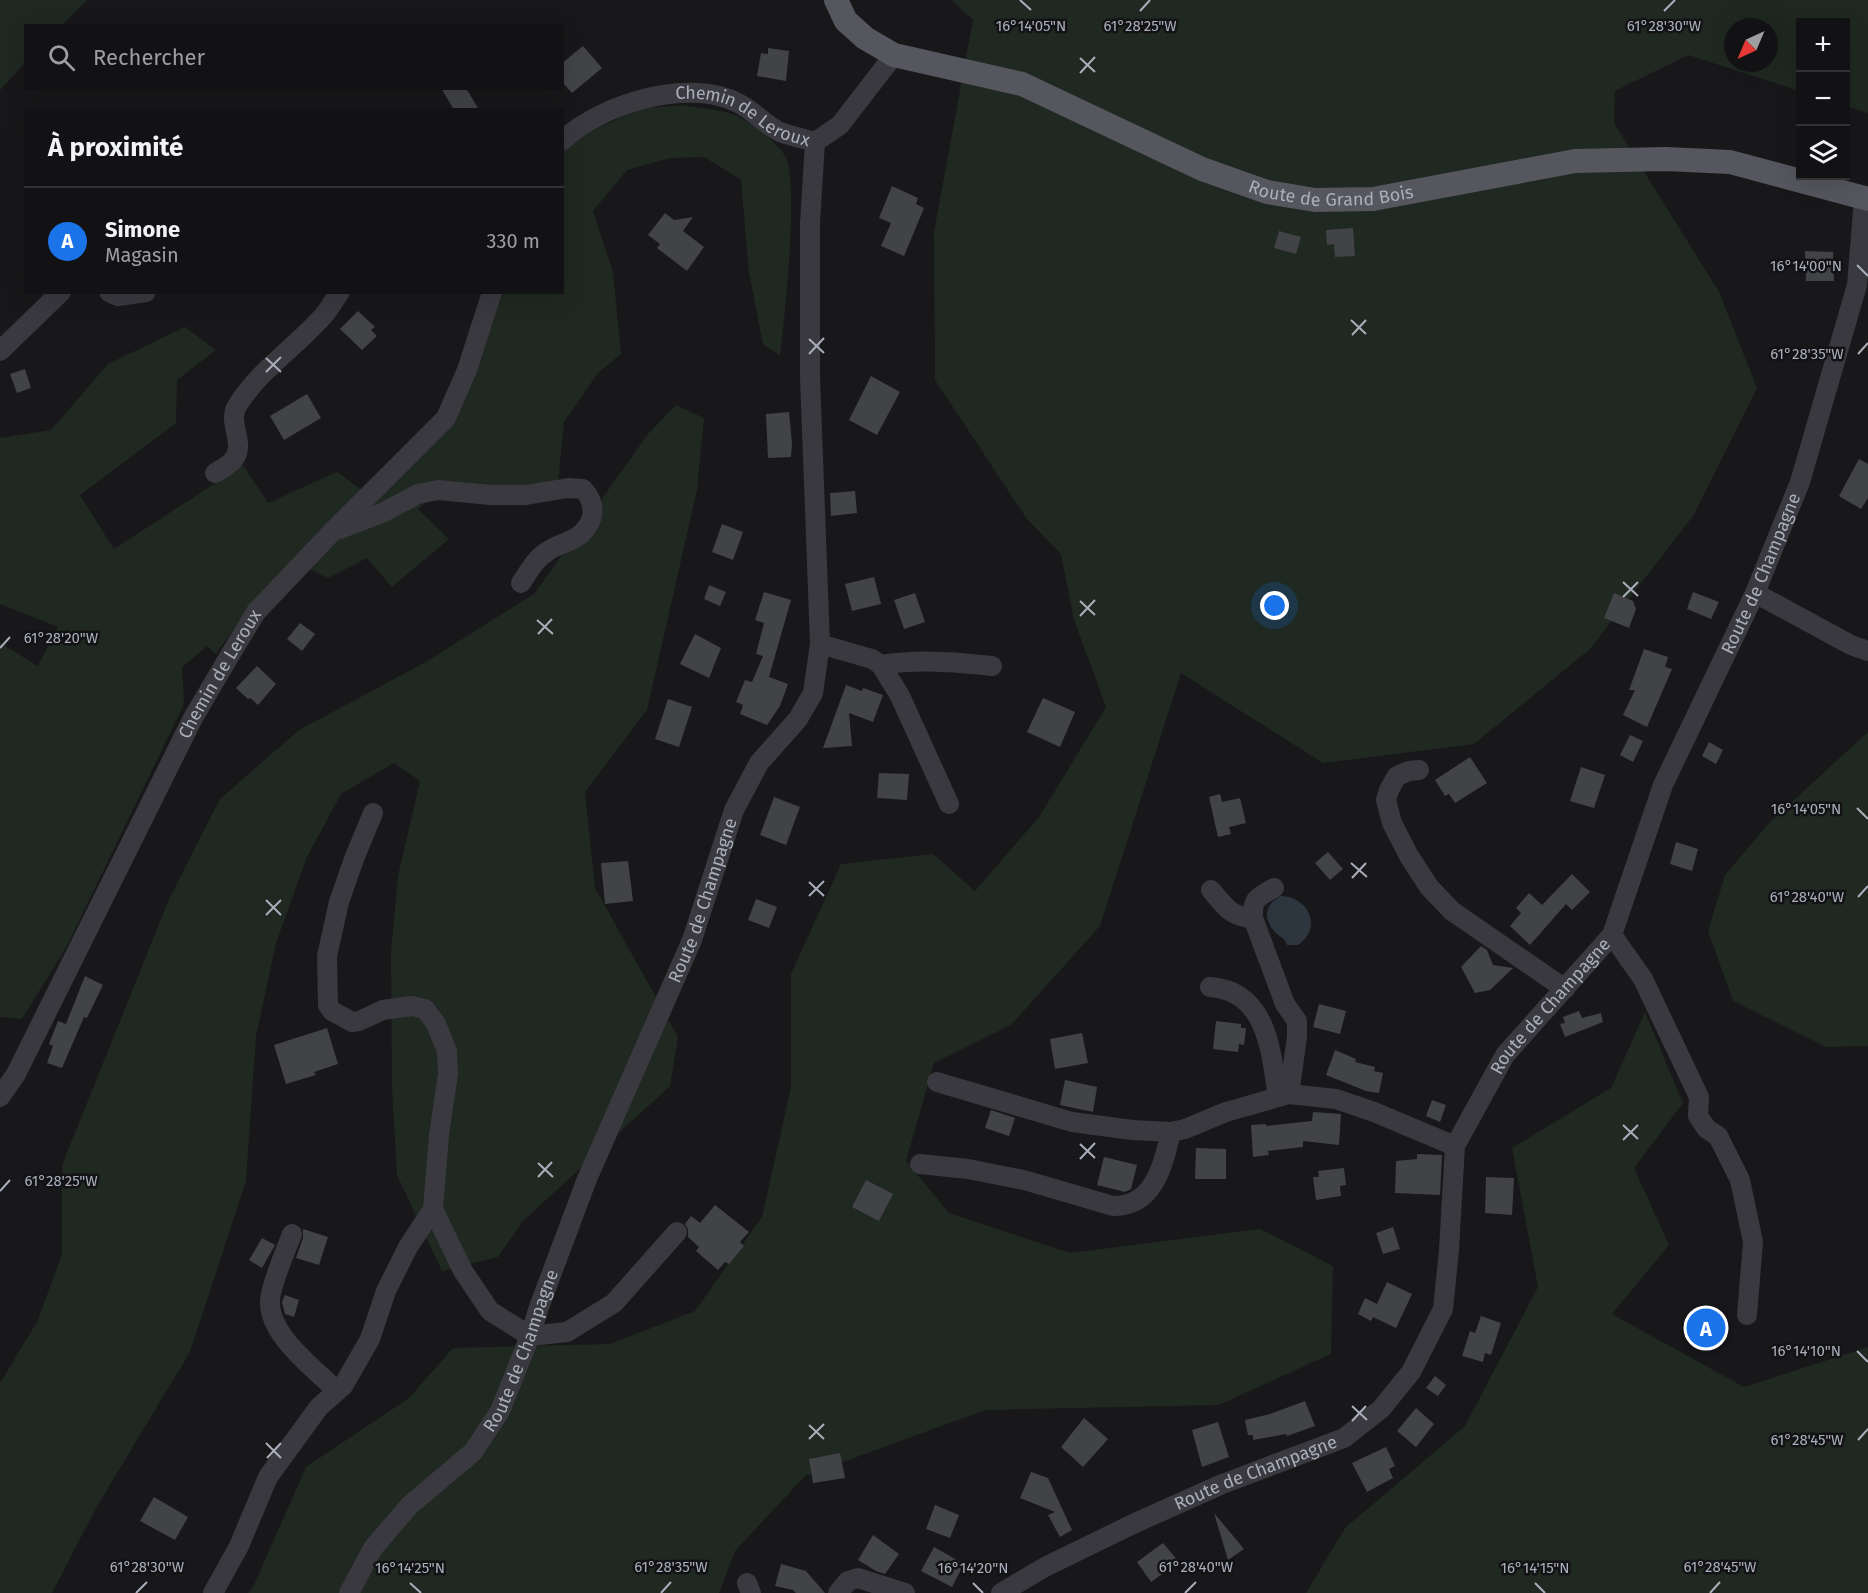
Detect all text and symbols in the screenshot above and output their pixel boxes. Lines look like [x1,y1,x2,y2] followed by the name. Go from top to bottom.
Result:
[996,17,1066,35] text: 16°14'05"N
[1103,17,1177,35] text: 61°28'25"W
[1627,17,1702,35] text: 61°28'30"W
[1724,18,1778,72] north arrow
[1796,18,1850,180] map controls
[1796,18,1850,72] button: +
[24,24,564,90] search box
[45,41,78,74] icon: search
[93,44,205,71] text: Rechercher
[1796,72,1850,126] button: −
[675,82,813,151] street label: Chemin de Leroux
[1796,126,1850,180] button: layers
[48,132,183,163] text: À proximité
[1246,175,1415,211] street label: Route de Grand Bois
[105,216,180,243] text: Simone
[62,229,73,253] text: A
[486,229,540,253] text: 330 m
[105,243,179,267] text: Magasin
[1770,257,1842,275] text: 16°14'00"N
[1770,345,1844,363] text: 61°28'35"W
[1716,490,1805,658] street label: Route de Champagne
[1260,591,1289,620] your location
[174,605,266,742] street label: Chemin de Leroux
[24,629,99,647] text: 61°28'20"W
[1771,800,1841,818] text: 16°14'05"N
[664,815,742,986] street label: Route de Champagne
[1770,888,1845,906] text: 61°28'40"W
[1486,933,1615,1078] street label: Route de Champagne
[24,1172,98,1190] text: 61°28'25"W
[478,1266,563,1436] street label: Route de Champagne
[1686,1306,1726,1350] pin: A
[1771,1342,1841,1360] text: 16°14'10"N
[1171,1431,1340,1515] street label: Route de Champagne
[1770,1431,1844,1449] text: 61°28'45"W
[110,1558,185,1576] text: 61°28'30"W
[634,1558,708,1576] text: 61°28'35"W
[1159,1558,1234,1576] text: 61°28'40"W
[1683,1558,1757,1576] text: 61°28'45"W
[375,1559,445,1577] text: 16°14'25"N
[937,1559,1009,1577] text: 16°14'20"N
[1501,1559,1570,1577] text: 16°14'15"N

